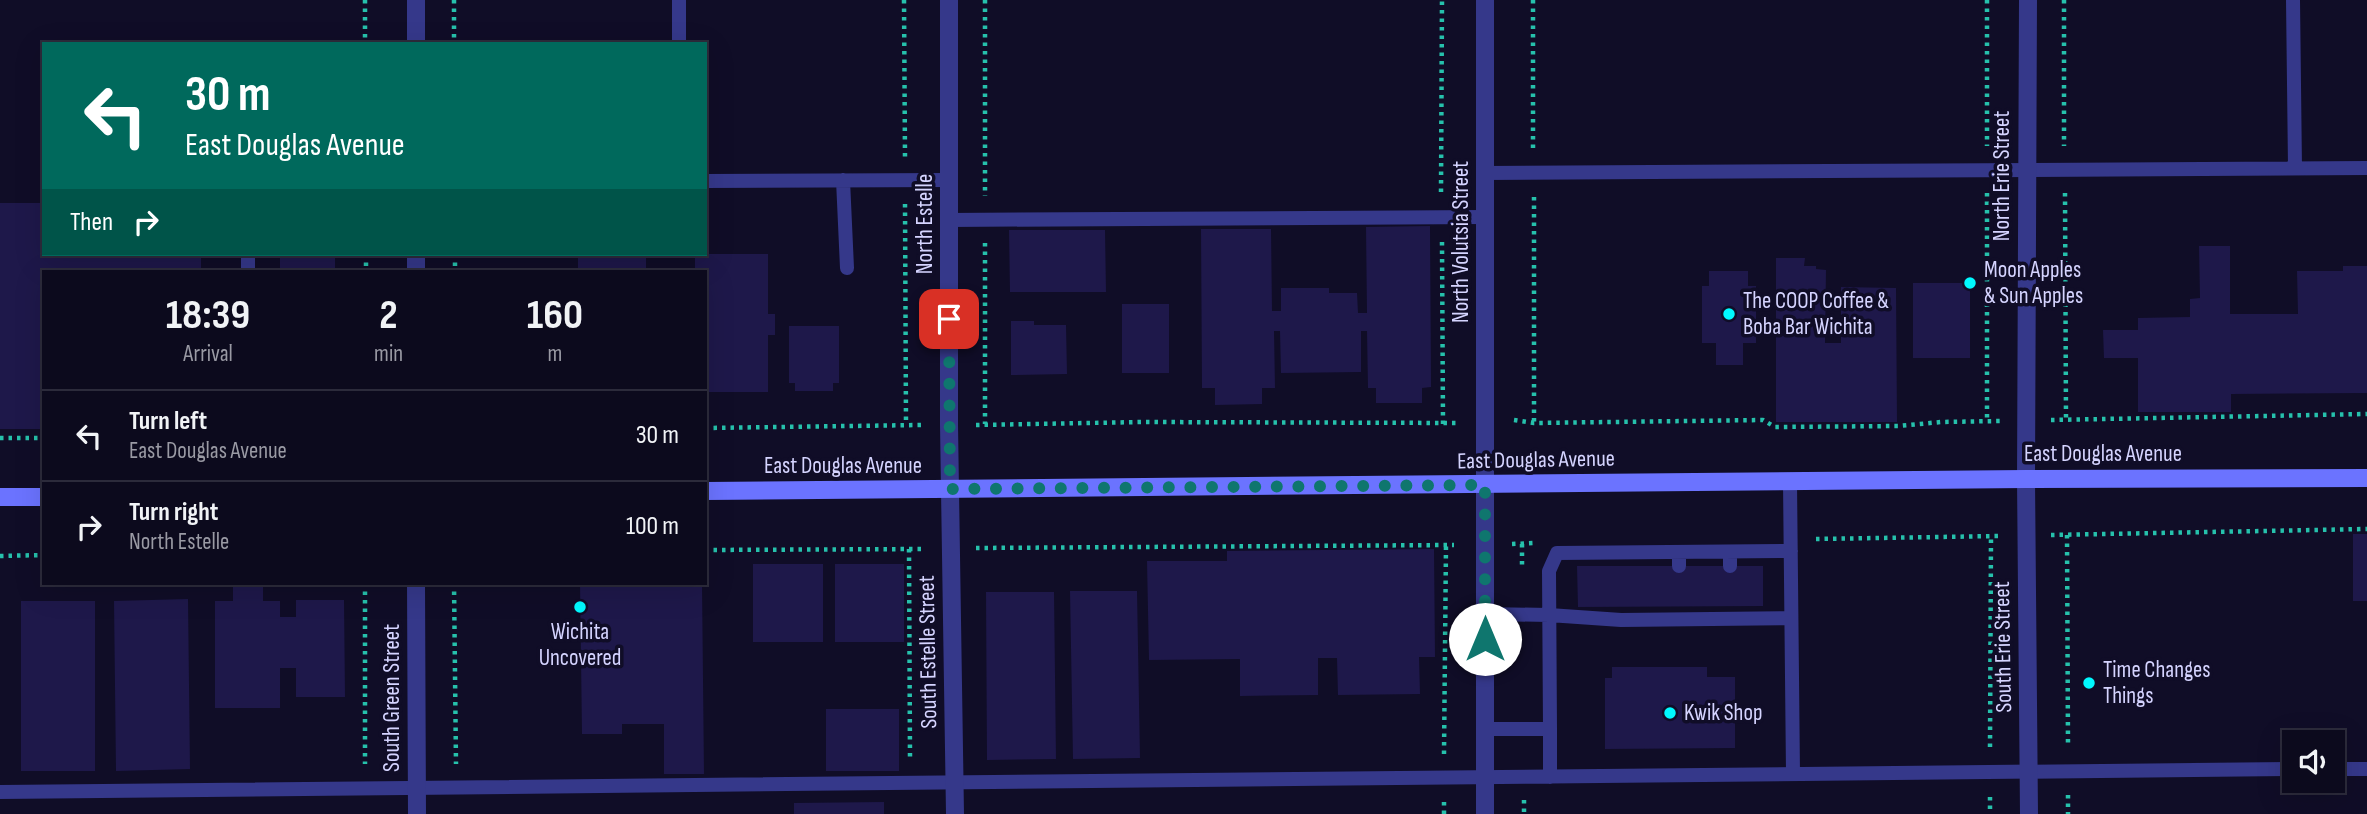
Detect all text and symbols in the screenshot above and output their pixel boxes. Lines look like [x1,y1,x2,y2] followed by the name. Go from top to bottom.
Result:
[185,66,270,125] text: 30 m
[70,70,161,161] icon: left
[1988,111,2016,241] street label: North Erie Street
[185,126,405,165] text: East Douglas Avenue
[1447,161,1475,323] street label: North Volutsia Street
[911,174,939,274] street label: North Estelle
[127,203,165,241] icon: right
[70,207,113,238] text: Then
[1984,256,2083,310] place label: Moon Apples & Sun Apples
[1962,275,1978,291] marker: Moon Apples & Sun Apples
[1743,287,1889,341] place label: The COOP Coffee & Boba Bar Wichita
[919,289,979,349] pin
[166,290,250,341] text: 18:39
[379,290,398,341] text: 2
[527,290,583,341] text: 160
[930,300,968,338] icon: arrive
[1721,306,1737,322] marker: The COOP Coffee & Boba Bar Wichita
[183,340,233,368] text: Arrival
[374,340,403,368] text: min
[548,340,562,368] text: m
[129,406,207,437] text: Turn left
[70,417,108,455] icon: left
[636,420,679,451] text: 30 m
[129,437,287,465] text: East Douglas Avenue
[2024,440,2182,468] street label: East Douglas Avenue
[1457,445,1615,475] street label: East Douglas Avenue
[764,452,922,480] street label: East Douglas Avenue
[129,497,218,528] text: Turn right
[70,508,108,546] icon: right
[626,511,679,542] text: 100 m
[129,528,229,556] text: North Estelle
[913,575,943,729] street label: South Estelle Street
[1988,581,2018,713] street label: South Erie Street
[572,599,588,615] marker: Wichita Uncovered
[1448,602,1522,676] position arrow
[539,618,621,672] place label: Wichita Uncovered
[378,624,406,772] street label: South Green Street
[2103,656,2211,710] place label: Time Changes Things
[2081,675,2097,691] marker: Time Changes Things
[1684,699,1762,727] place label: Kwik Shop
[1662,705,1678,721] marker: Kwik Shop
[2282,730,2345,793] map controls
[2282,730,2345,793] button: sound

